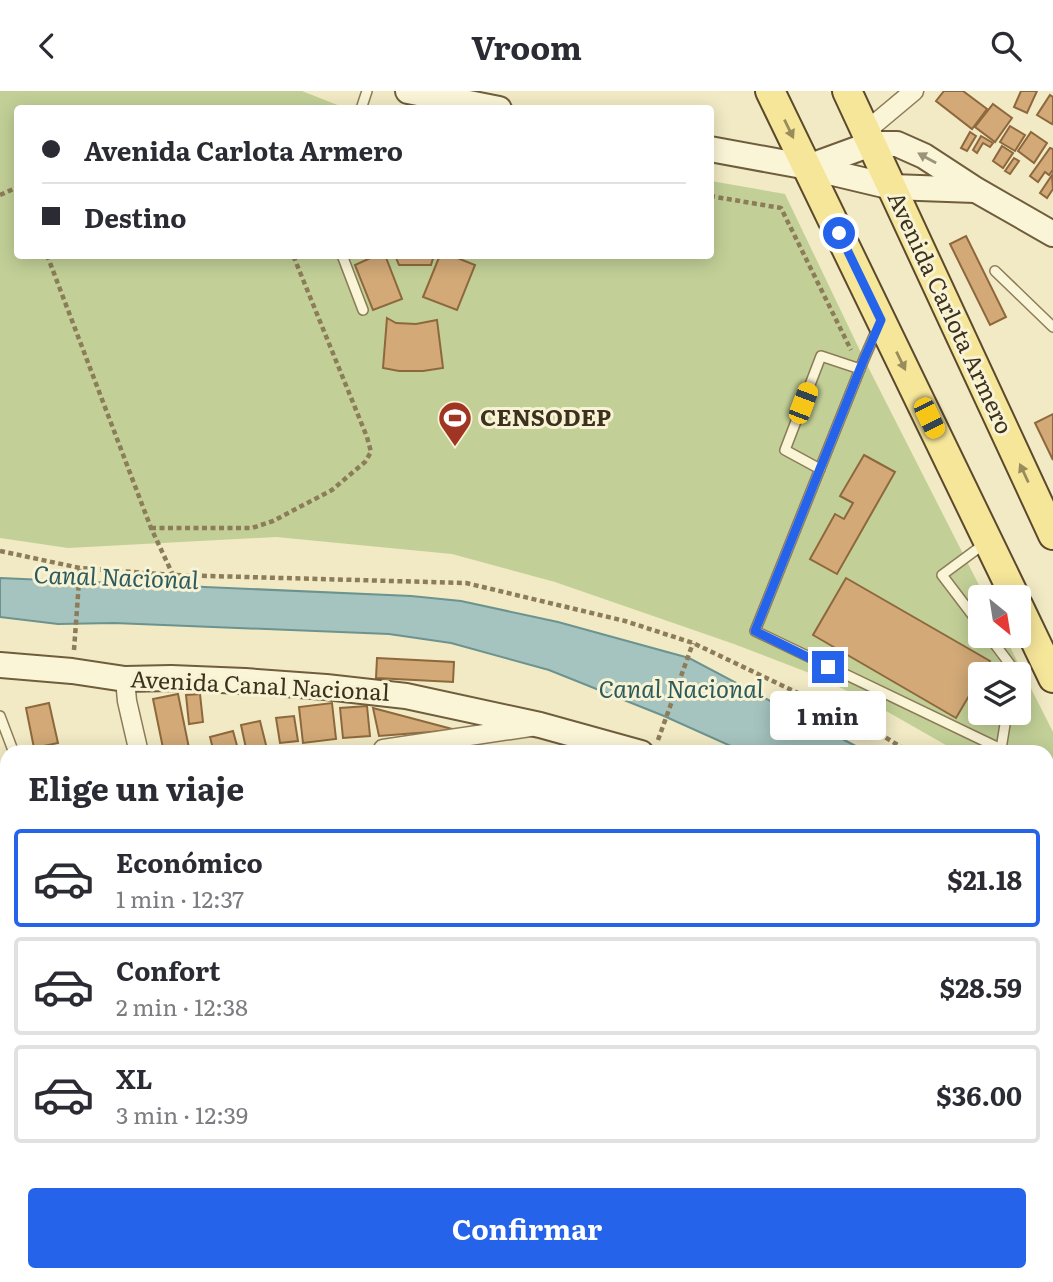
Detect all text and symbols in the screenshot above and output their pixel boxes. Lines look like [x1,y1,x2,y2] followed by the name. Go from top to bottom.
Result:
[471,22,582,70] text: Vroom
[28,27,66,65] icon: back
[987,27,1025,65] icon: search
[783,119,795,139] one-way arrow
[84,130,403,169] text: Avenida Carlota Armero
[917,152,936,164] one-way arrow
[881,185,1023,439] street label: Avenida Carlota Armero
[84,197,187,236] text: Destino
[823,217,855,249] route start
[896,351,907,371] one-way arrow
[786,380,821,426] car
[911,395,948,441] car
[436,399,474,448] sports icon: CENSODEP
[480,399,611,433] place label: CENSODEP
[1018,463,1029,484] one-way arrow
[33,555,199,596] water label: Canal Nacional
[968,585,1031,647] north arrow
[968,585,1031,725] map controls
[812,651,844,683] route end
[130,660,391,708] street label: Avenida Canal Nacional
[968,662,1031,725] button: layers
[599,670,764,705] water label: Canal Nacional
[770,691,886,741] callout: 1 min
[797,698,859,732] text: 1 min
[28,763,244,811] text: Elige un viaje
[116,842,263,881] text: Económico
[32,847,95,910] icon: car
[947,859,1022,898] text: $21.18
[116,881,244,915] text: 1 min · 12:37
[116,950,220,989] text: Confort
[32,955,95,1018] icon: car
[940,967,1022,1006] text: $28.59
[116,989,248,1023] text: 2 min · 12:38
[116,1058,153,1097] text: XL
[32,1063,95,1126] icon: car
[936,1075,1022,1114] text: $36.00
[116,1097,248,1131] text: 3 min · 12:39
[28,1188,1026,1268] button: Confirmar

